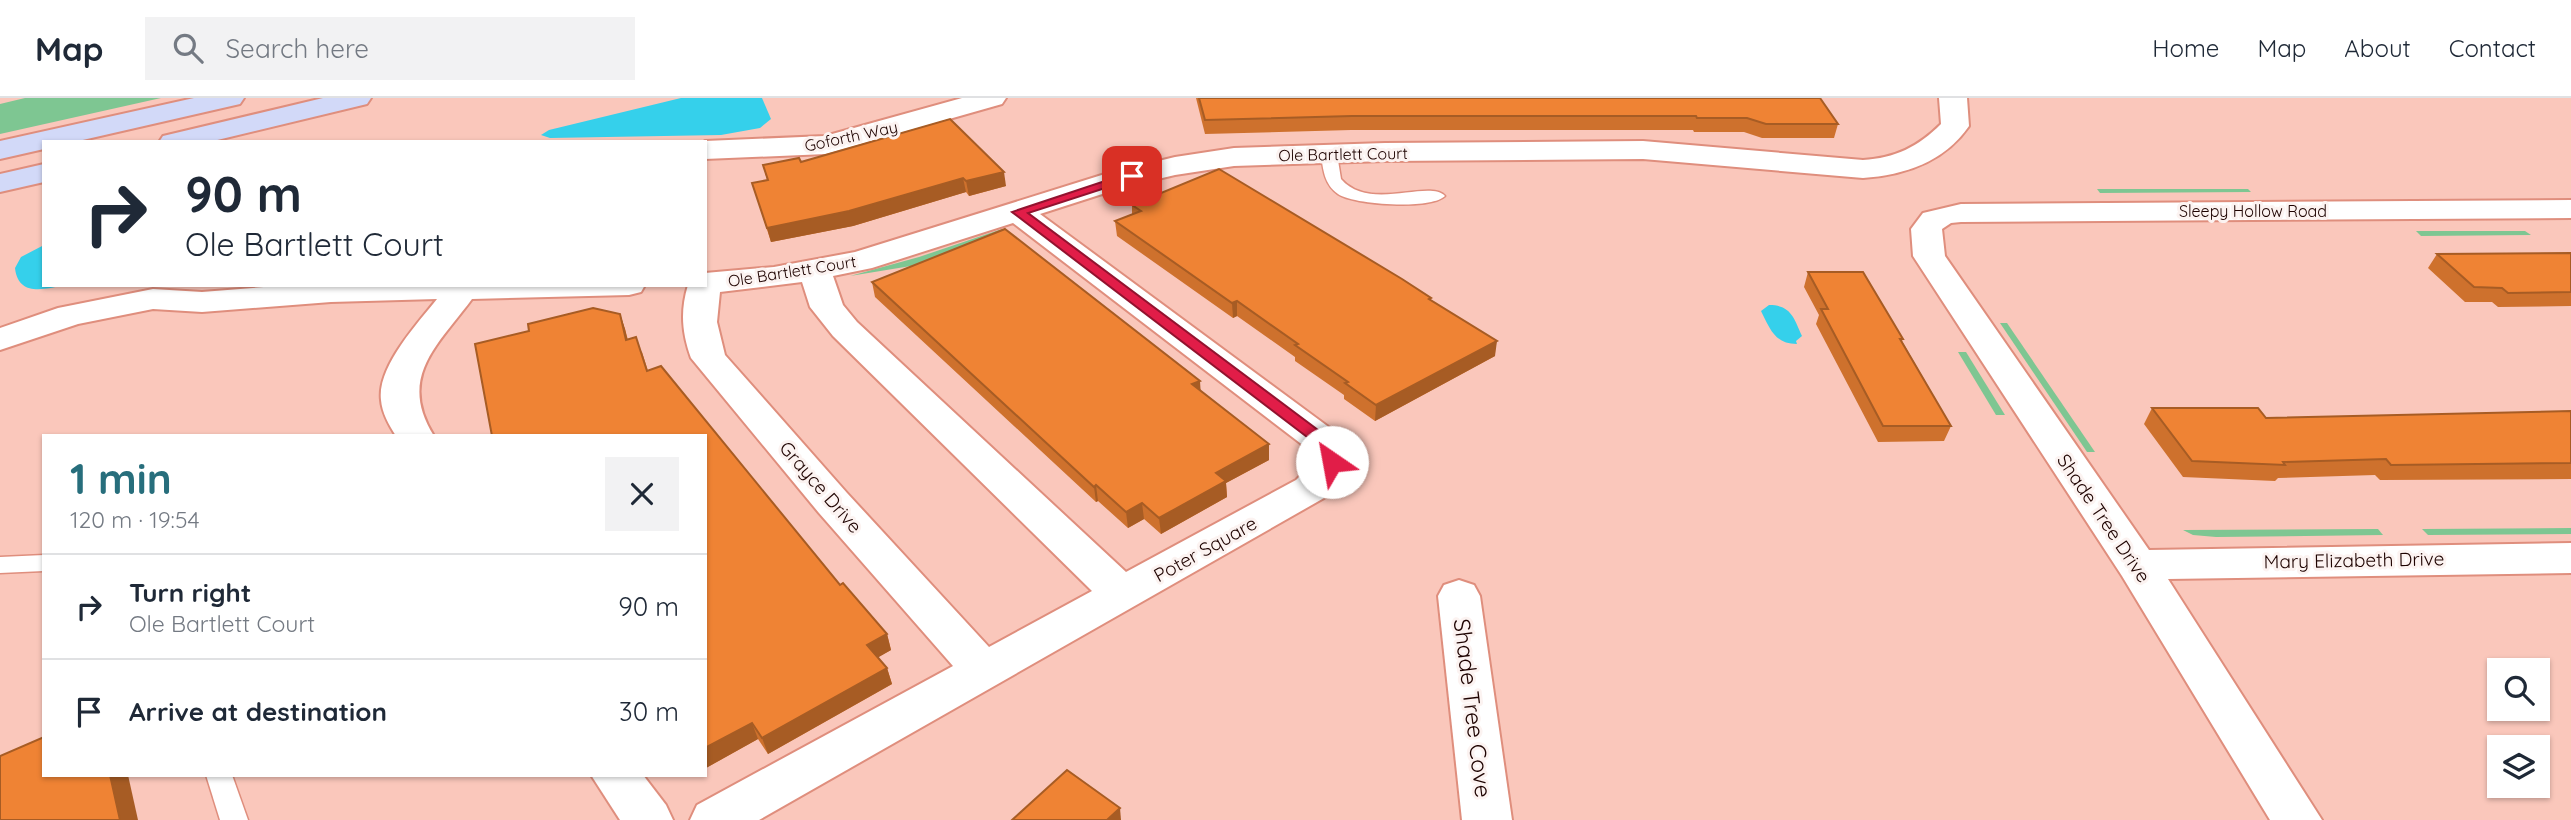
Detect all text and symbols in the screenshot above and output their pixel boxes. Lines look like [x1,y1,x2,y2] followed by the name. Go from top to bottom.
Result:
[145,17,635,80] search box
[35,28,103,69] text: Map
[169,29,207,67] icon: search
[225,32,369,65] text: Search here
[2152,33,2219,63] text: Home
[2257,33,2306,63] text: Map
[2344,33,2411,63] text: About
[2449,33,2536,63] text: Contact
[803,116,899,156] street label: Goforth Way
[1278,143,1408,165] street label: Ole Bartlett Court
[1102,146,1162,206] pin
[1113,157,1151,195] icon: arrive
[185,163,302,224] text: 90 m
[70,168,161,259] icon: right
[2179,201,2327,221] street label: Sleepy Hollow Road
[185,224,444,264] text: Ole Bartlett Court
[726,251,858,291] street label: Ole Bartlett Court
[1295,425,1369,499] position arrow
[775,436,867,538] street label: Grayce Drive
[2052,449,2156,587] street label: Shade Tree Drive
[70,452,172,505] text: 1 min
[605,457,679,531] button: close
[70,505,200,534] text: 120 m · 19:54
[1149,511,1261,587] street label: Poter Square
[2263,546,2445,574] street label: Mary Elizabeth Drive
[129,576,251,609] text: Turn right
[70,588,108,626] icon: right
[618,590,679,623] text: 90 m
[129,609,315,638] text: Ole Bartlett Court
[1448,617,1498,799] street label: Shade Tree Cove
[2487,658,2550,798] map controls
[2487,658,2550,721] button: search
[70,693,108,731] icon: arrive
[129,695,387,728] text: Arrive at destination
[619,695,679,728] text: 30 m
[2487,735,2550,798] button: layers

